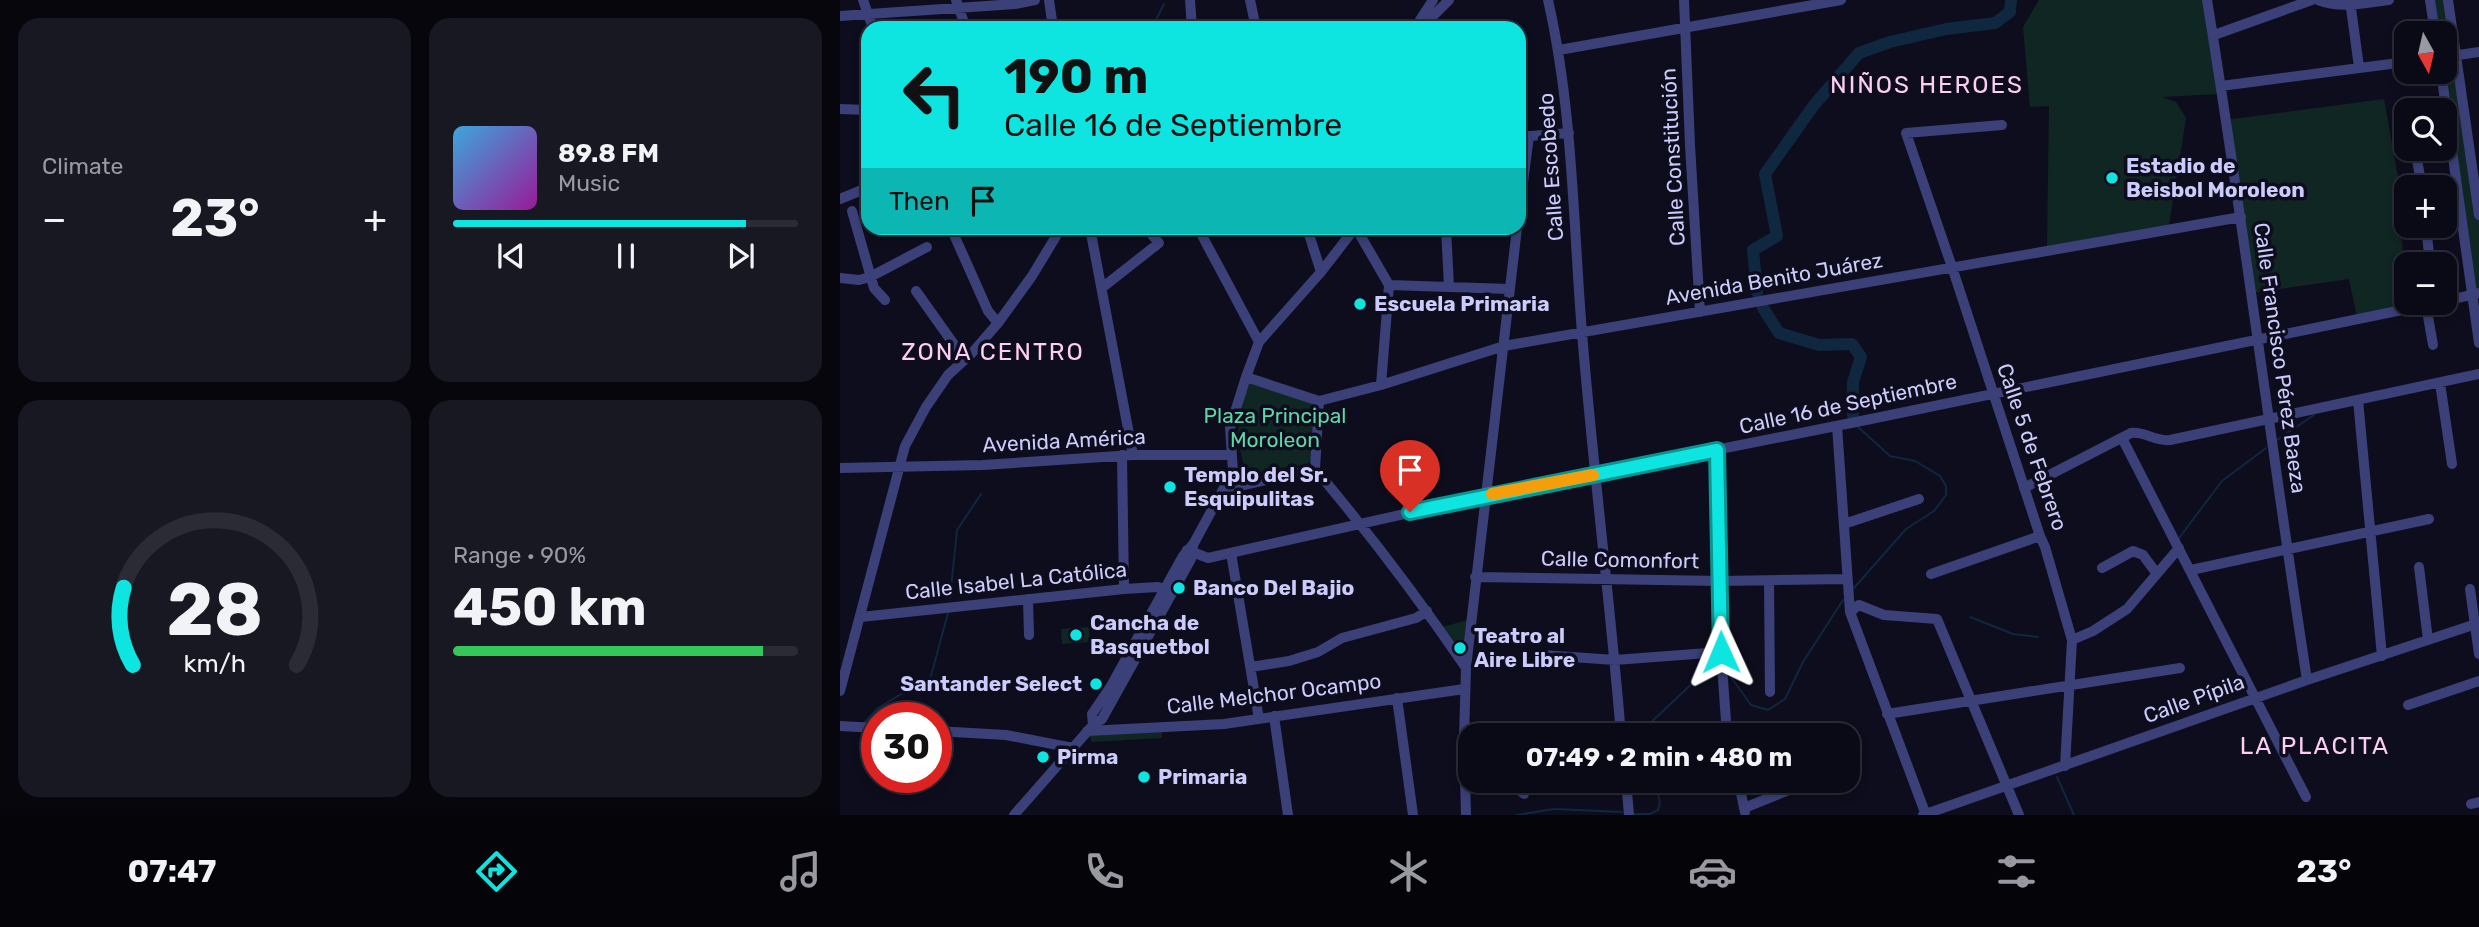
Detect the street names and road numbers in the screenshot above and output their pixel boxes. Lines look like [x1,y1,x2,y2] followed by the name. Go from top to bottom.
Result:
[1655,68,1690,246] street label: Calle Constitución
[1533,92,1568,242] street label: Calle Escobedo
[2249,221,2312,495] street label: Calle Francisco Pérez Baeza
[1663,247,1884,310] street label: Avenida Benito Juárez
[1992,360,2073,534] street label: Calle 5 de Febrero
[1737,368,1959,439] street label: Calle 16 de Septiembre
[982,424,1146,457] street label: Avenida América
[1541,546,1699,573] street label: Calle Comonfort
[904,556,1128,605] street label: Calle Isabel La Católica
[1165,668,1383,719] street label: Calle Melchor Ocampo
[2140,669,2248,728] street label: Calle Pípila

